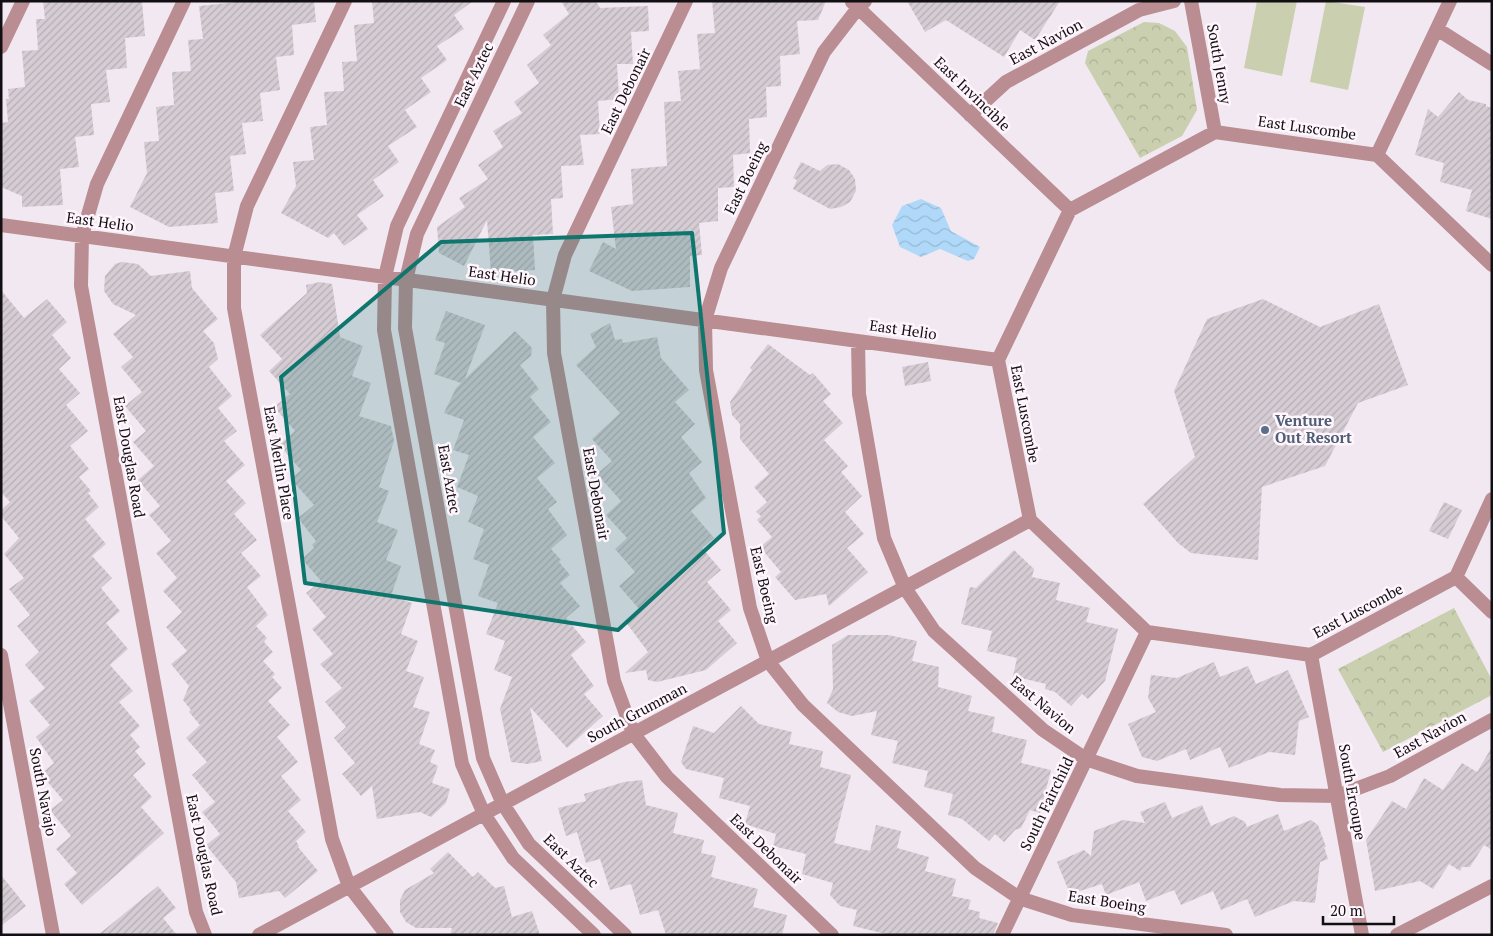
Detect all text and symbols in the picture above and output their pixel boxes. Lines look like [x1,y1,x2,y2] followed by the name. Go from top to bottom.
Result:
[1006,13,1086,69] street label: East Navion
[1203,22,1237,106] street label: South Jenny
[449,39,497,110] street label: East Aztec
[596,44,655,137] street label: East Debonair
[930,52,1015,135] street label: East Invincible
[1257,110,1358,144] street label: East Luscombe
[719,137,772,217] street label: East Boeing
[65,206,135,236] street label: East Helio
[467,260,537,290] street label: East Helio
[868,314,938,344] street label: East Helio
[1007,363,1045,464] street label: East Luscombe
[109,394,151,519] street label: East Douglas Road
[260,404,300,521] street label: East Merlin Place
[1275,410,1352,447] place label: Venture Out Resort
[1259,424,1271,436] marker: Venture Out Resort
[434,443,466,515] street label: East Aztec
[579,446,615,542] street label: East Debonair
[746,544,784,626] street label: East Boeing
[1309,578,1406,642] street label: East Luscombe
[1007,671,1081,738] street label: East Navion
[583,677,690,747] street label: South Grumman
[1390,706,1469,762] street label: East Navion
[1335,742,1371,841] street label: South Ercoupe
[26,746,62,838] street label: South Navajo
[1015,753,1077,854] street label: South Fairchild
[182,792,228,917] street label: East Douglas Road
[726,809,807,888] street label: East Debonair
[540,829,604,892] street label: East Aztec
[1067,885,1149,917] street label: East Boeing
[1323,894,1394,926] scale bar
[1330,900,1363,920] text: 20 m

